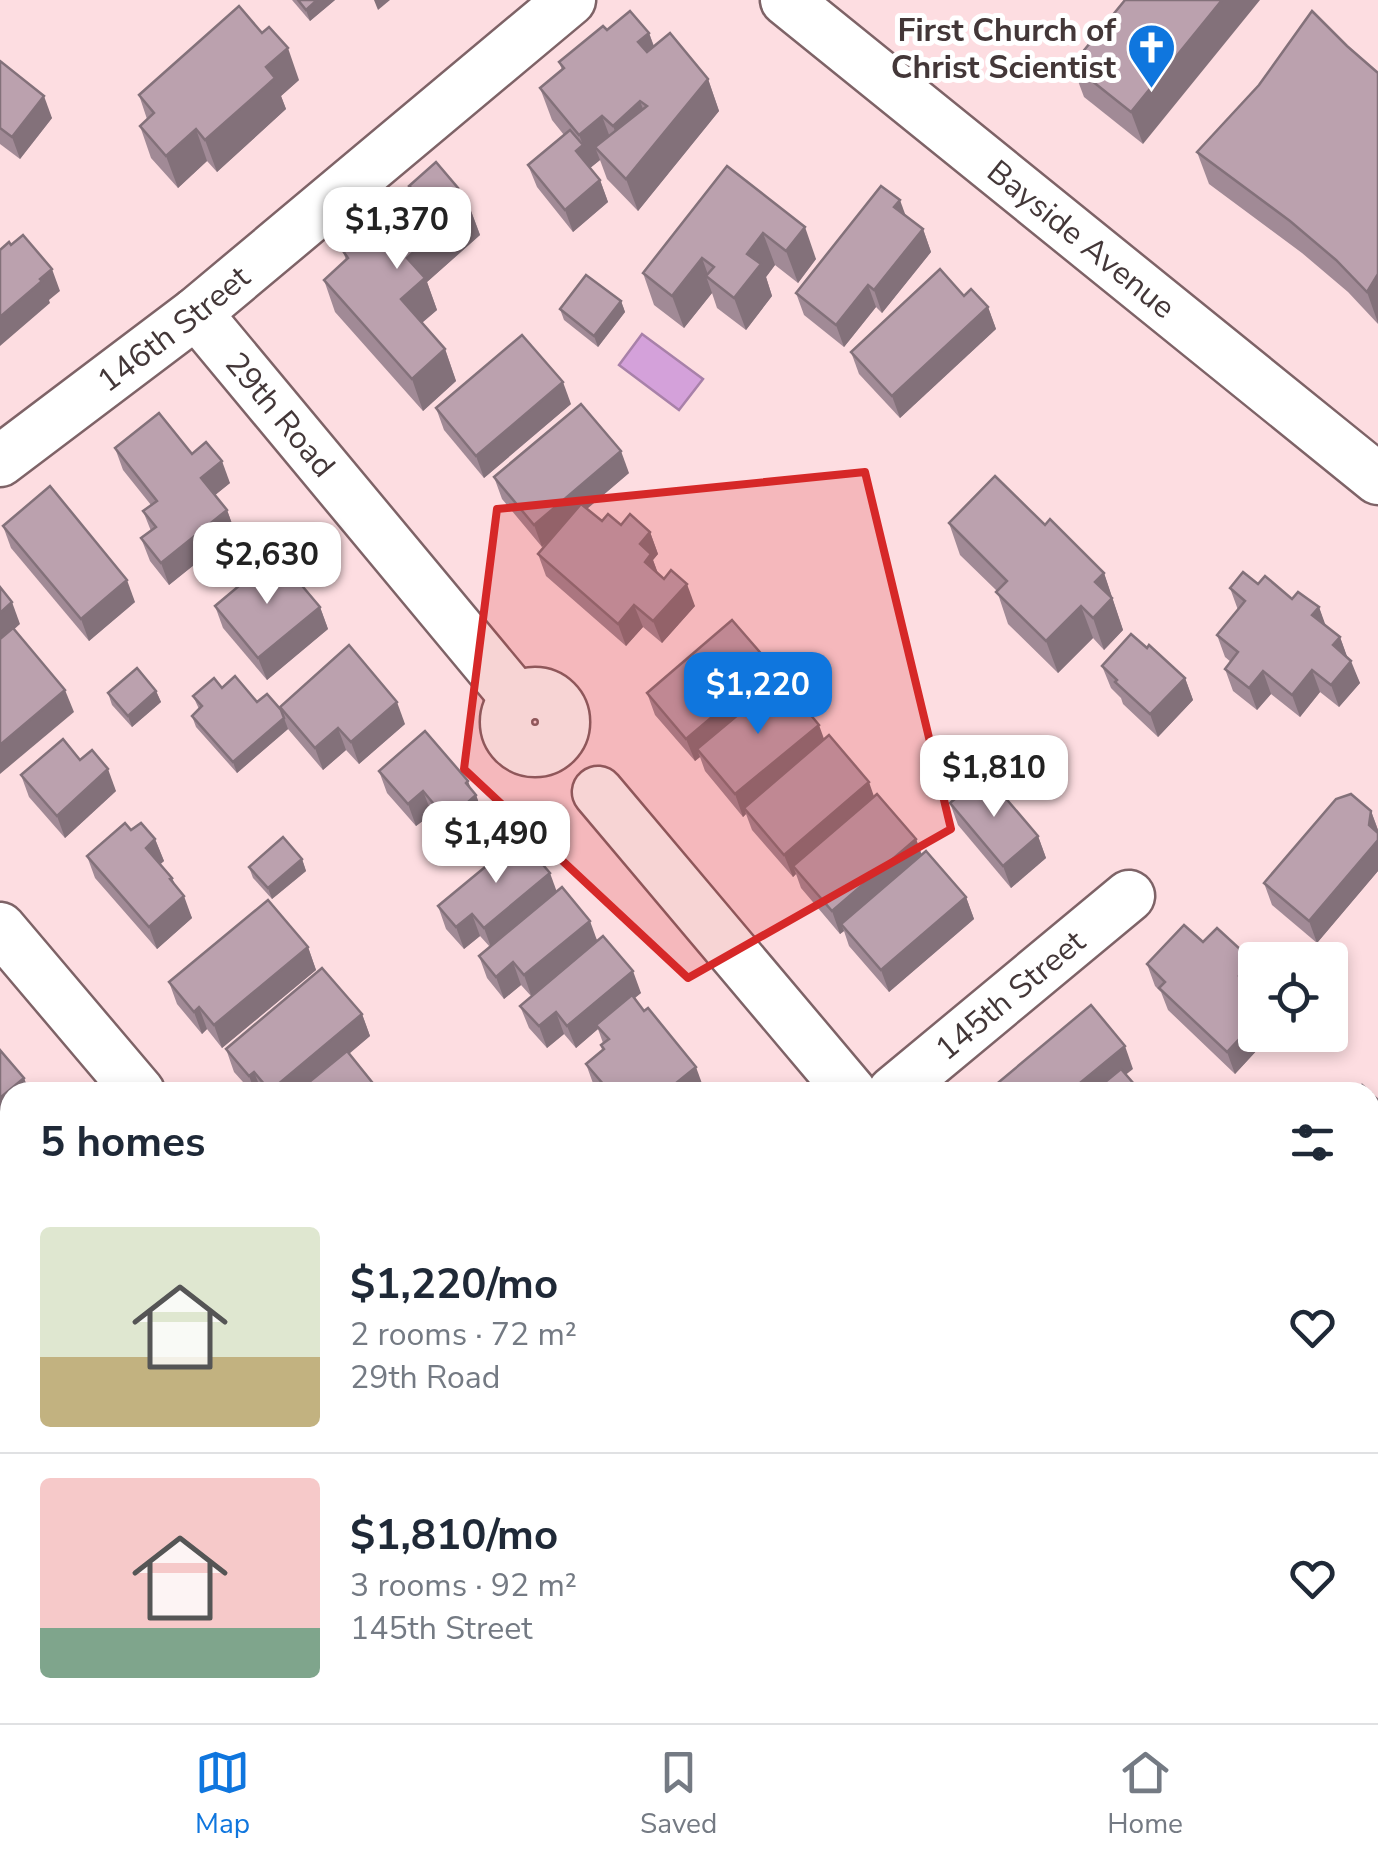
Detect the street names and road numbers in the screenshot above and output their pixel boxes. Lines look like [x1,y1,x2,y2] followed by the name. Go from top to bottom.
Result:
[978,150,1184,329] street label: Bayside Avenue
[88,256,260,402] street label: 146th Street
[215,343,345,486] street label: 29th Road
[926,920,1095,1070] street label: 145th Street

